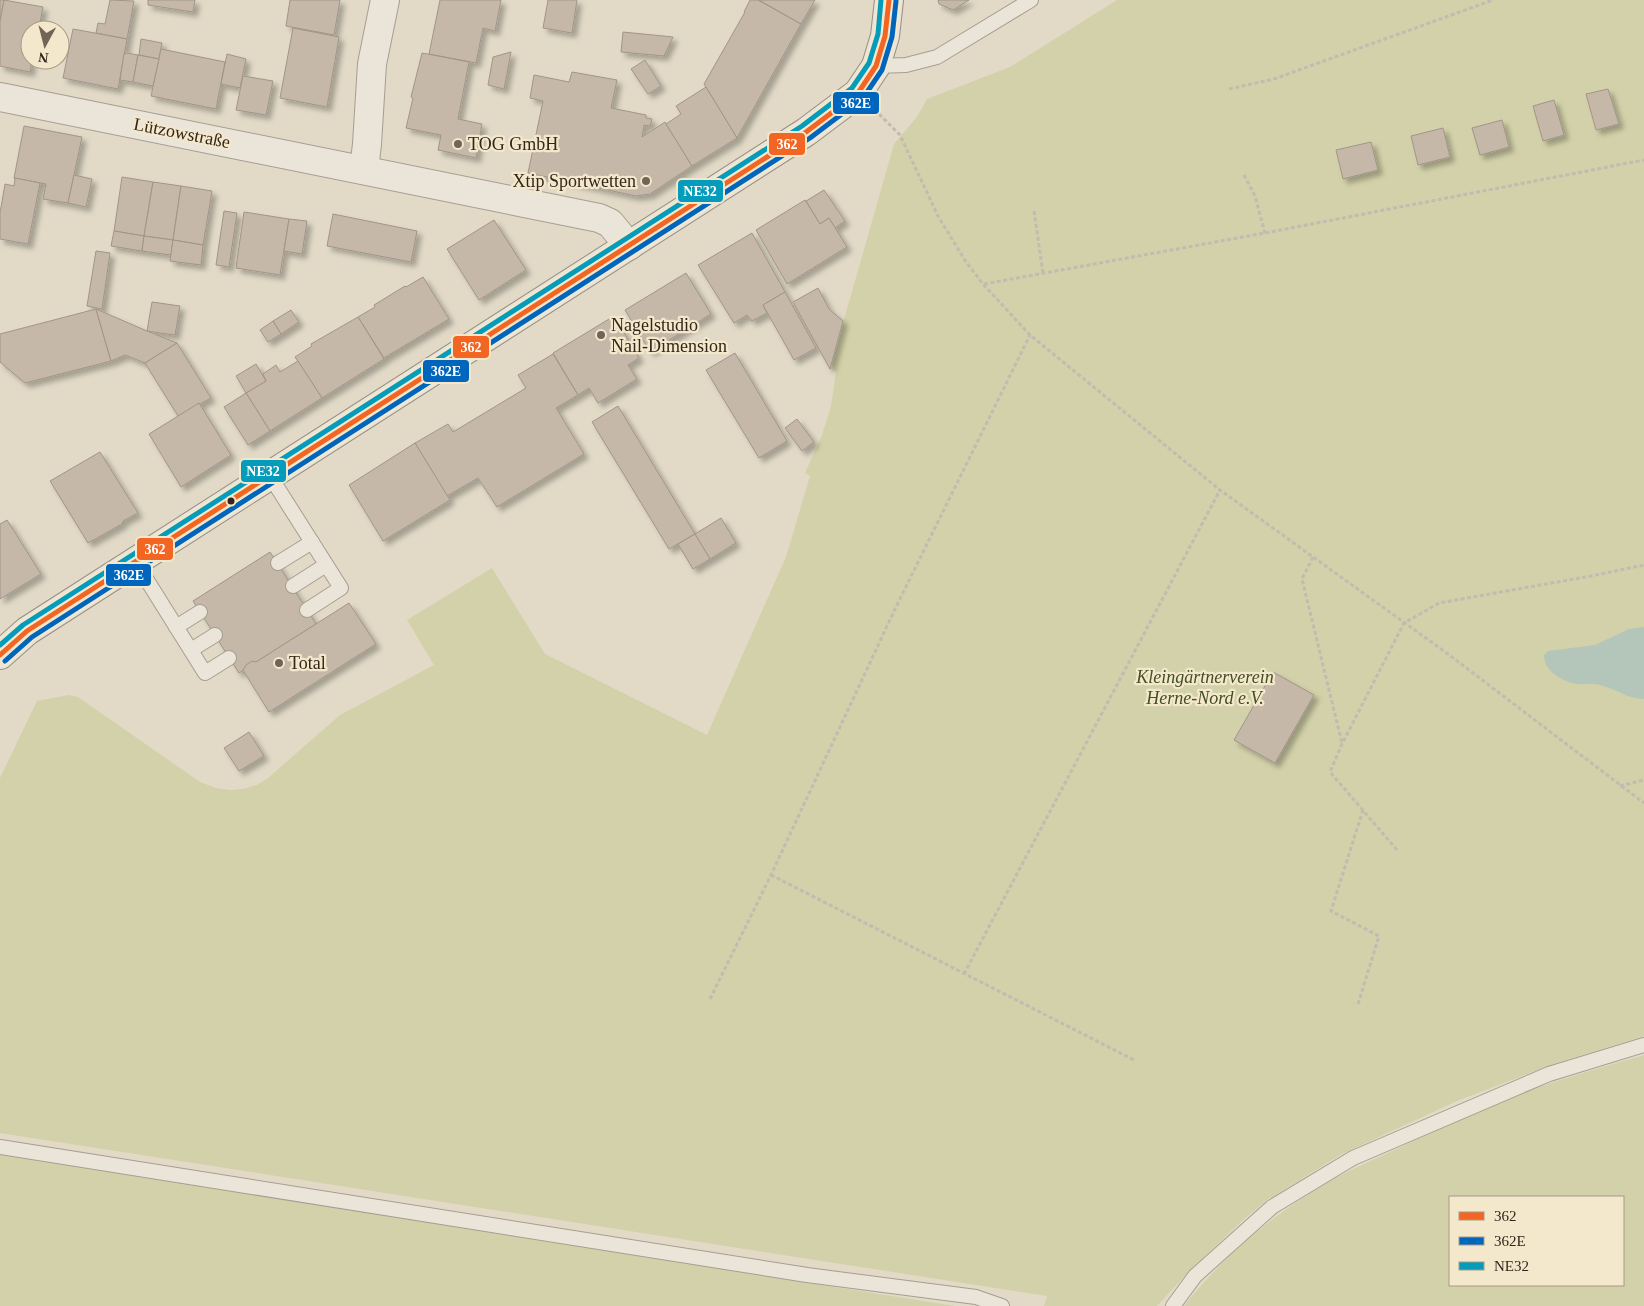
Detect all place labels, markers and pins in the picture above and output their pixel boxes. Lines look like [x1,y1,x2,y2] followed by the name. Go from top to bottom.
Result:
[468,134,558,154] place label: TOG GmbH
[452,138,464,150] marker: TOG GmbH
[513,171,636,191] place label: Xtip Sportwetten
[640,175,652,187] marker: Xtip Sportwetten
[611,315,727,356] place label: Nagelstudio Nail-Dimension
[595,329,607,341] marker: Nagelstudio Nail-Dimension
[226,496,236,506] unlabelled marker
[289,653,326,673] place label: Total
[273,657,285,669] marker: Total

